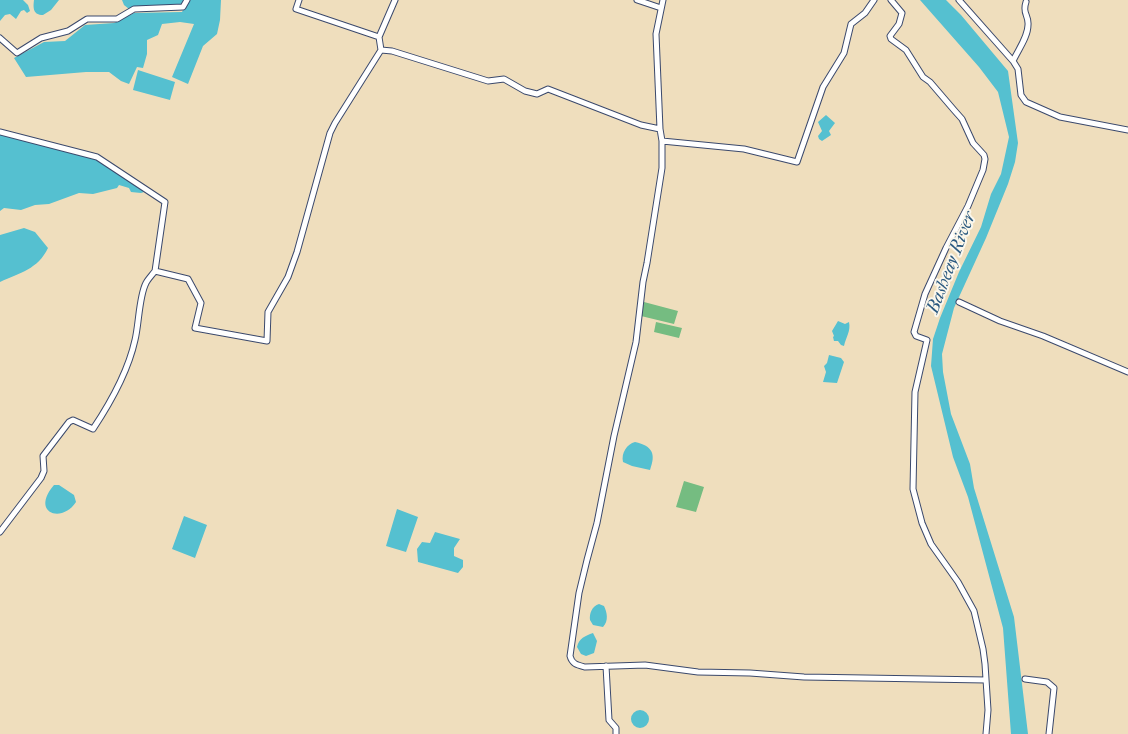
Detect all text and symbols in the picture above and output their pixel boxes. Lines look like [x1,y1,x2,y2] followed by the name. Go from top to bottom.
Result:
[923,209,981,317] water label: Basheay River

